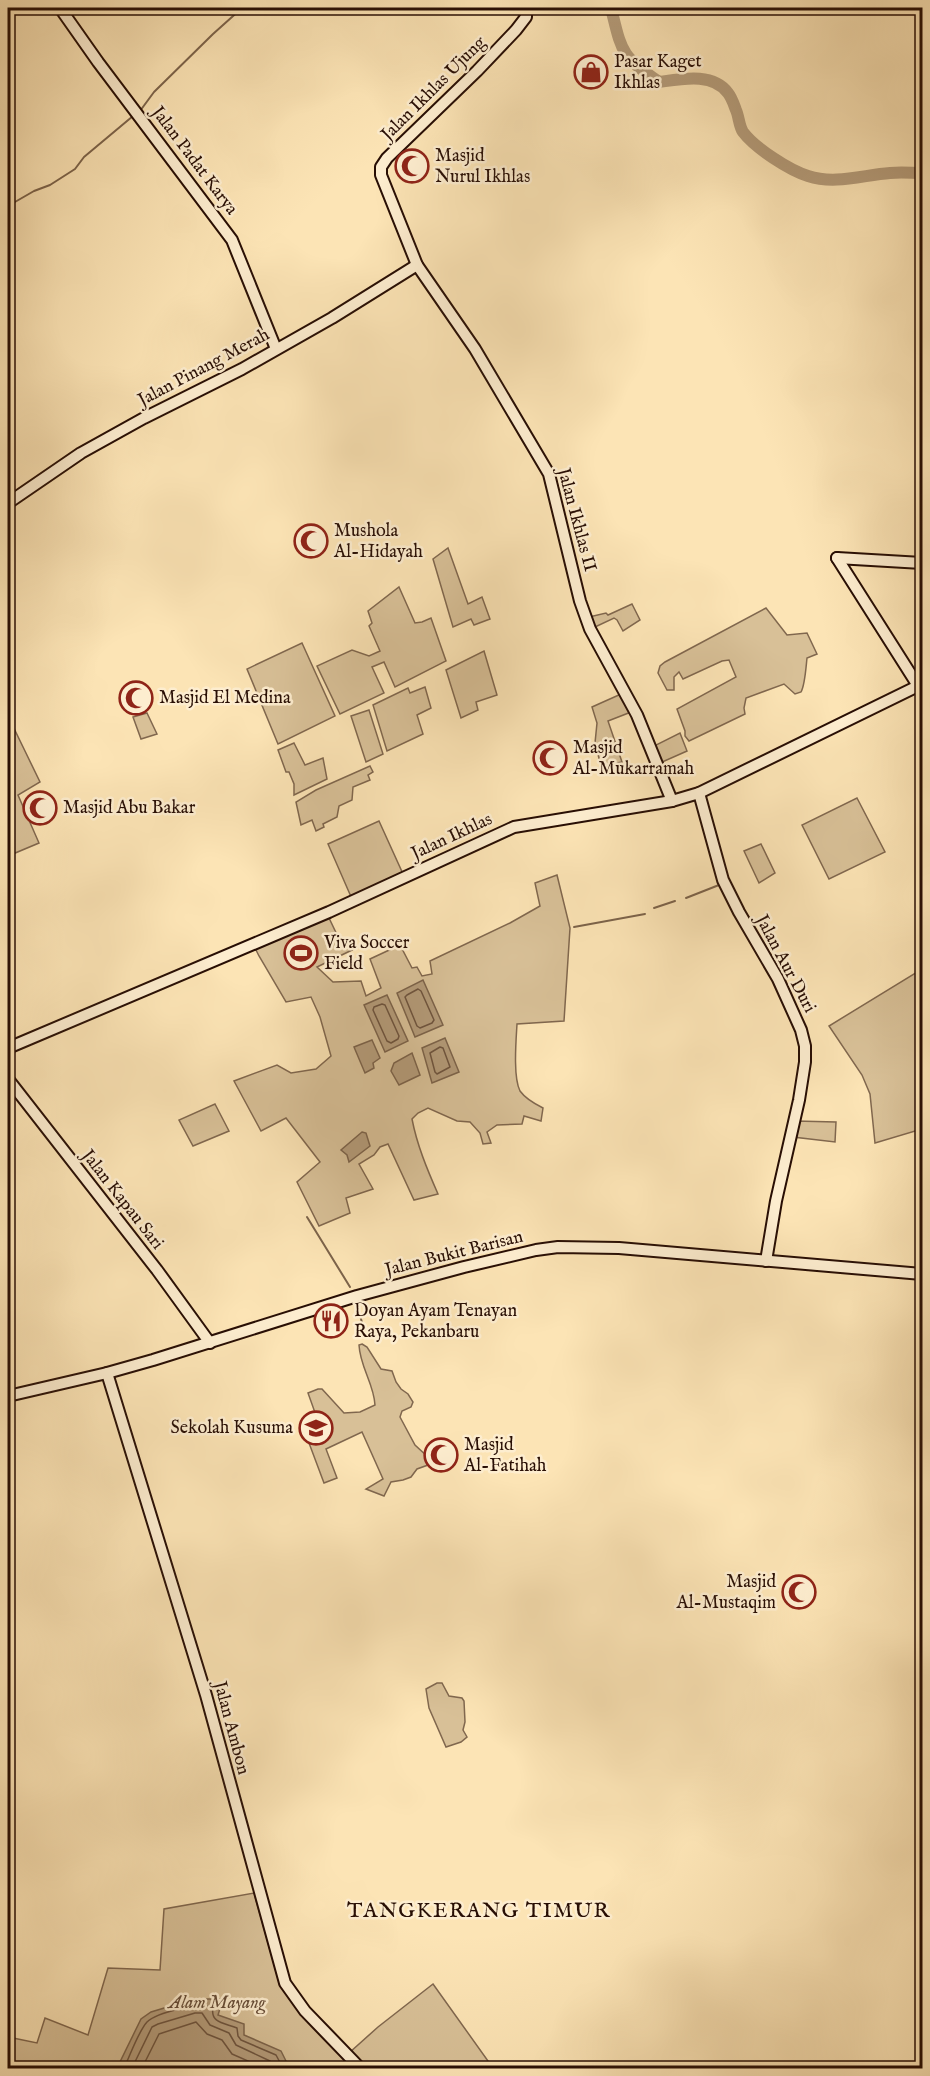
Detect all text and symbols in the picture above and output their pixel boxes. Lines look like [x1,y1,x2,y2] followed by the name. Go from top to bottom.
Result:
[375,32,491,148] street label: Jalan Ikhlas Ujung
[614,51,702,95] place label: Pasar Kaget Ikhlas
[573,54,609,90] shop icon: Pasar Kaget Ikhlas
[144,100,243,220] street label: Jalan Padat Karya
[435,145,530,189] place label: Masjid Nurul Ikhlas
[394,148,430,184] mosque icon: Masjid Nurul Ikhlas
[132,323,274,413] street label: Jalan Pinang Merah
[551,464,601,575] street label: Jalan Ikhlas II
[333,520,423,564] place label: Mushola Al-Hidayah
[293,523,329,559] mosque icon: Mushola Al-Hidayah
[118,680,154,716] mosque icon: Masjid El Medina
[159,687,291,710] place label: Masjid El Medina
[572,737,695,781] place label: Masjid Al-Mukarramah
[532,740,568,776] mosque icon: Masjid Al-Mukarramah
[22,790,58,826] mosque icon: Masjid Abu Bakar
[63,797,196,820] place label: Masjid Abu Bakar
[406,808,496,867] street label: Jalan Ikhlas
[749,909,821,1017] street label: Jalan Aur Duri
[323,932,410,976] place label: Viva Soccer Field
[283,935,319,971] sports icon: Viva Soccer Field
[74,1144,168,1255] street label: Jalan Kapau Sari
[381,1226,526,1283] street label: Jalan Bukit Barisan
[354,1300,518,1344] place label: Doyan Ayam Tenayan Raya, Pekanbaru
[313,1303,349,1339] restaurant icon: Doyan Ayam Tenayan Raya, Pekanbaru
[298,1410,334,1446] school or university icon: Sekolah Kusuma
[171,1417,293,1440] place label: Sekolah Kusuma
[463,1434,547,1478] place label: Masjid Al-Fatihah
[423,1437,459,1473] mosque icon: Masjid Al-Fatihah
[676,1571,776,1615] place label: Masjid Al-Mustaqim
[781,1574,817,1610] mosque icon: Masjid Al-Mustaqim
[207,1677,255,1778] street label: Jalan Ambon
[347,1898,611,1925] district label: TANGKERANG TIMUR
[167,1992,267,2015] park label: Alam Mayang

